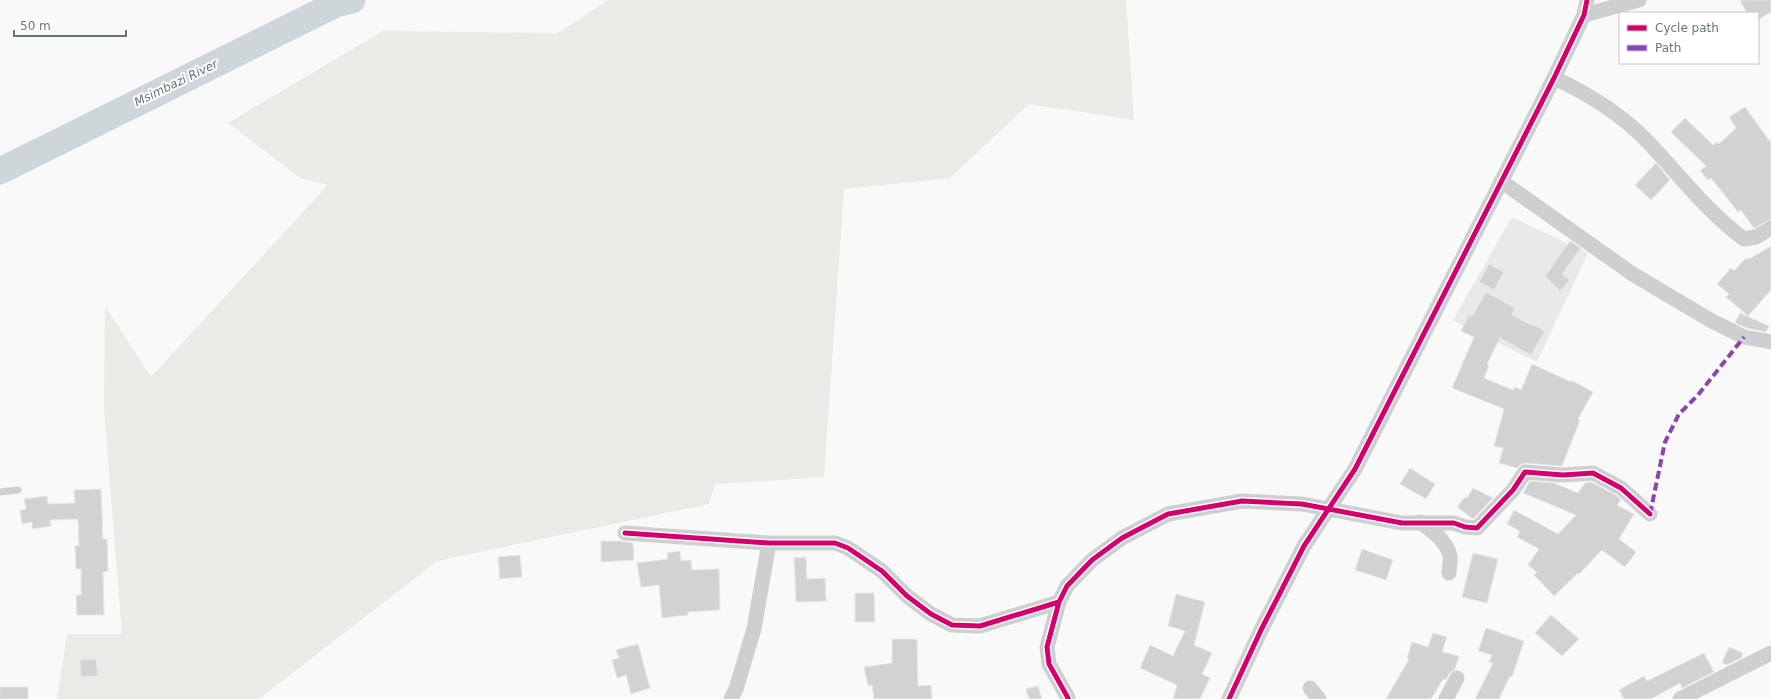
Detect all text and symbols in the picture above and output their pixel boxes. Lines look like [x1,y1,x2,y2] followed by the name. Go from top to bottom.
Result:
[14,12,126,38] scale bar
[1619,12,1759,64] legend
[20,19,51,33] text: 50 m
[1655,21,1719,35] text: Cycle path
[1655,41,1681,55] text: Path
[132,56,221,109] water label: Msimbazi River

